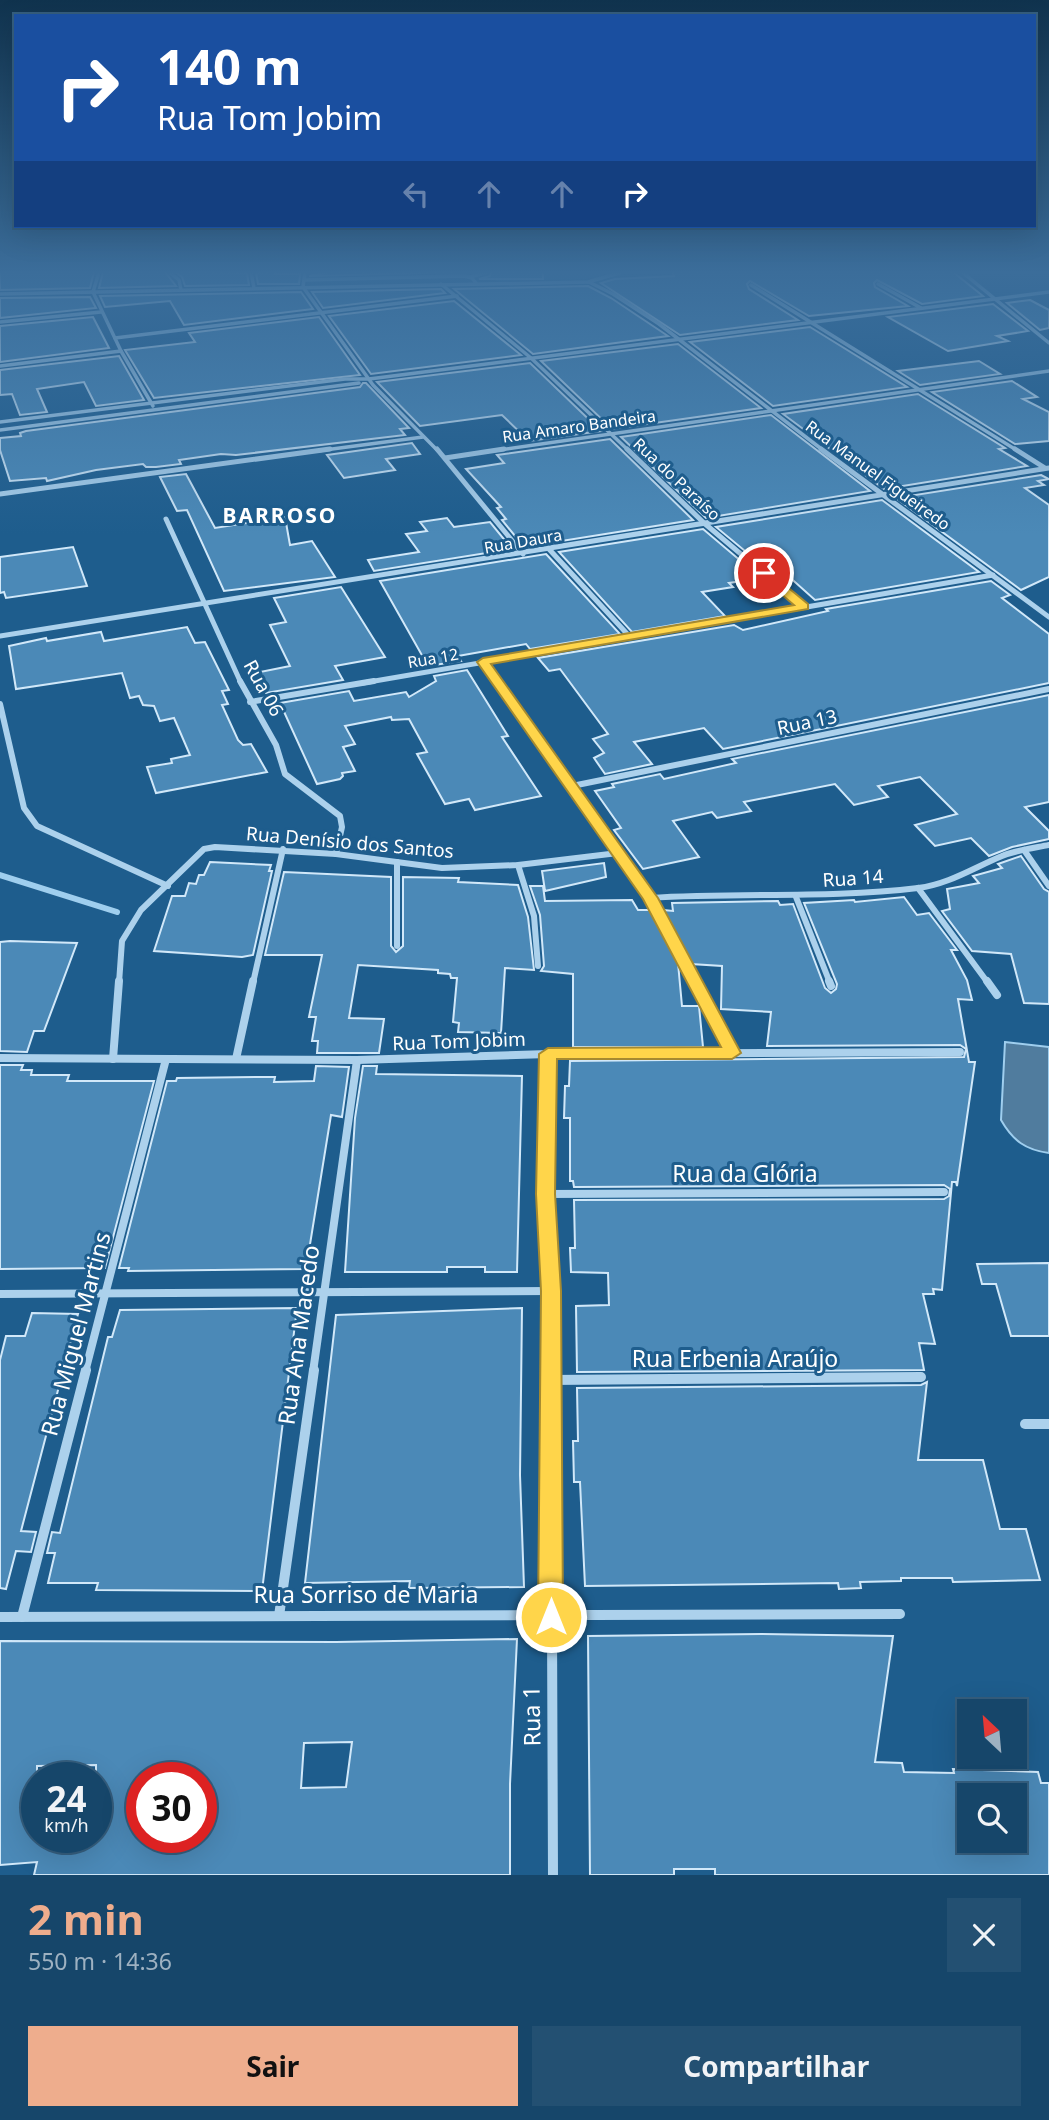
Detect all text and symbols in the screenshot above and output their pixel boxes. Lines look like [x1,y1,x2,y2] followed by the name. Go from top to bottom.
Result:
[157,33,302,99] text: 140 m
[42,42,133,133] icon: right
[157,96,382,139] text: Rua Tom Jobim
[397,175,435,213] icon: left
[470,175,508,213] icon: ahead
[543,175,581,213] icon: ahead
[616,175,654,213] icon: right
[501,404,657,448] street label: Rua Amaro Bandeira
[801,415,955,535] street label: Rua Manuel Figueiredo
[629,433,725,525] street label: Rua do Paraíso
[223,501,337,529] district label: BARROSO
[482,523,564,559] street label: Rua Daura
[734,543,794,603] pin
[745,554,783,592] icon: arrive
[406,643,460,673] street label: Rua 12
[238,655,290,721] street label: Rua 06
[775,703,839,741] street label: Rua 13
[245,820,455,864] street label: Rua Denísio dos Santos
[822,863,884,893] street label: Rua 14
[392,1026,526,1056] street label: Rua Tom Jobim
[672,1157,818,1189] street label: Rua da Glória
[32,1228,118,1439] street label: Rua Miguel Martins
[270,1243,326,1427] street label: Rua Ana Macedo
[632,1342,838,1374] street label: Rua Erbenia Araújo
[254,1578,479,1610] street label: Rua Sorriso de Maria
[514,1580,588,1654] position arrow
[514,1685,548,1747] street label: Rua 1
[957,1699,1027,1769] north arrow
[957,1699,1027,1853] map controls
[126,1762,217,1853] speed limit sign: 30
[46,1775,87,1822] text: 24
[957,1783,1027,1853] button: search
[44,1813,89,1837] text: km/h
[28,1890,144,1947] text: 2 min
[947,1898,1021,1972] button: close
[28,1945,172,1977] text: 550 m · 14:36
[28,2026,518,2106] button: Sair
[532,2026,1021,2106] button: Compartilhar

